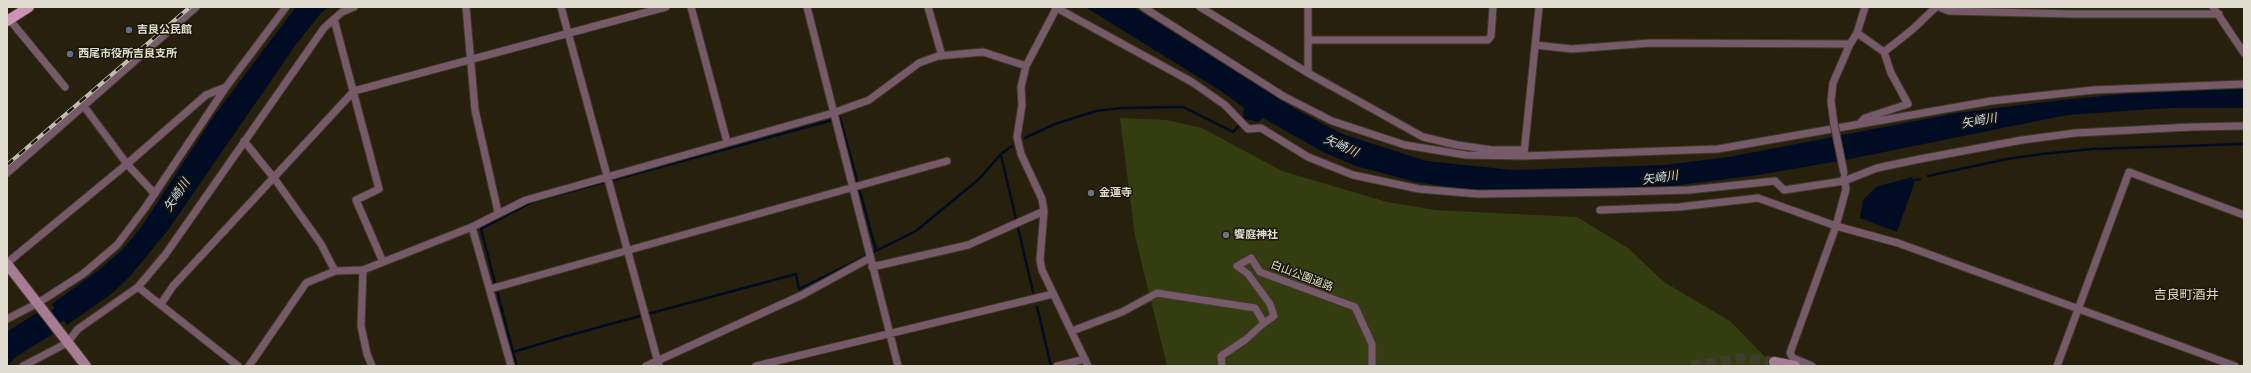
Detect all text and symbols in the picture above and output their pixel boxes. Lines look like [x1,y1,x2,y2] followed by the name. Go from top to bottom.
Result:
[137,23,192,37] place label: 吉良公民館
[124,25,134,35] marker: 吉良公民館
[78,47,177,61] place label: 西尾市役所吉良支所
[65,49,75,59] marker: 西尾市役所吉良支所
[1960,111,1998,131] water label: 矢崎川
[1322,132,1360,160] water label: 矢崎川
[1641,168,1679,188] water label: 矢崎川
[161,176,193,214] water label: 矢崎川
[1099,186,1132,200] place label: 金蓮寺
[1086,188,1096,198] marker: 金蓮寺
[1234,228,1278,242] place label: 饗庭神社
[1221,230,1231,240] marker: 饗庭神社
[1269,258,1335,294] street label: 白山公園道路
[2154,287,2218,303] district label: 吉良町酒井

